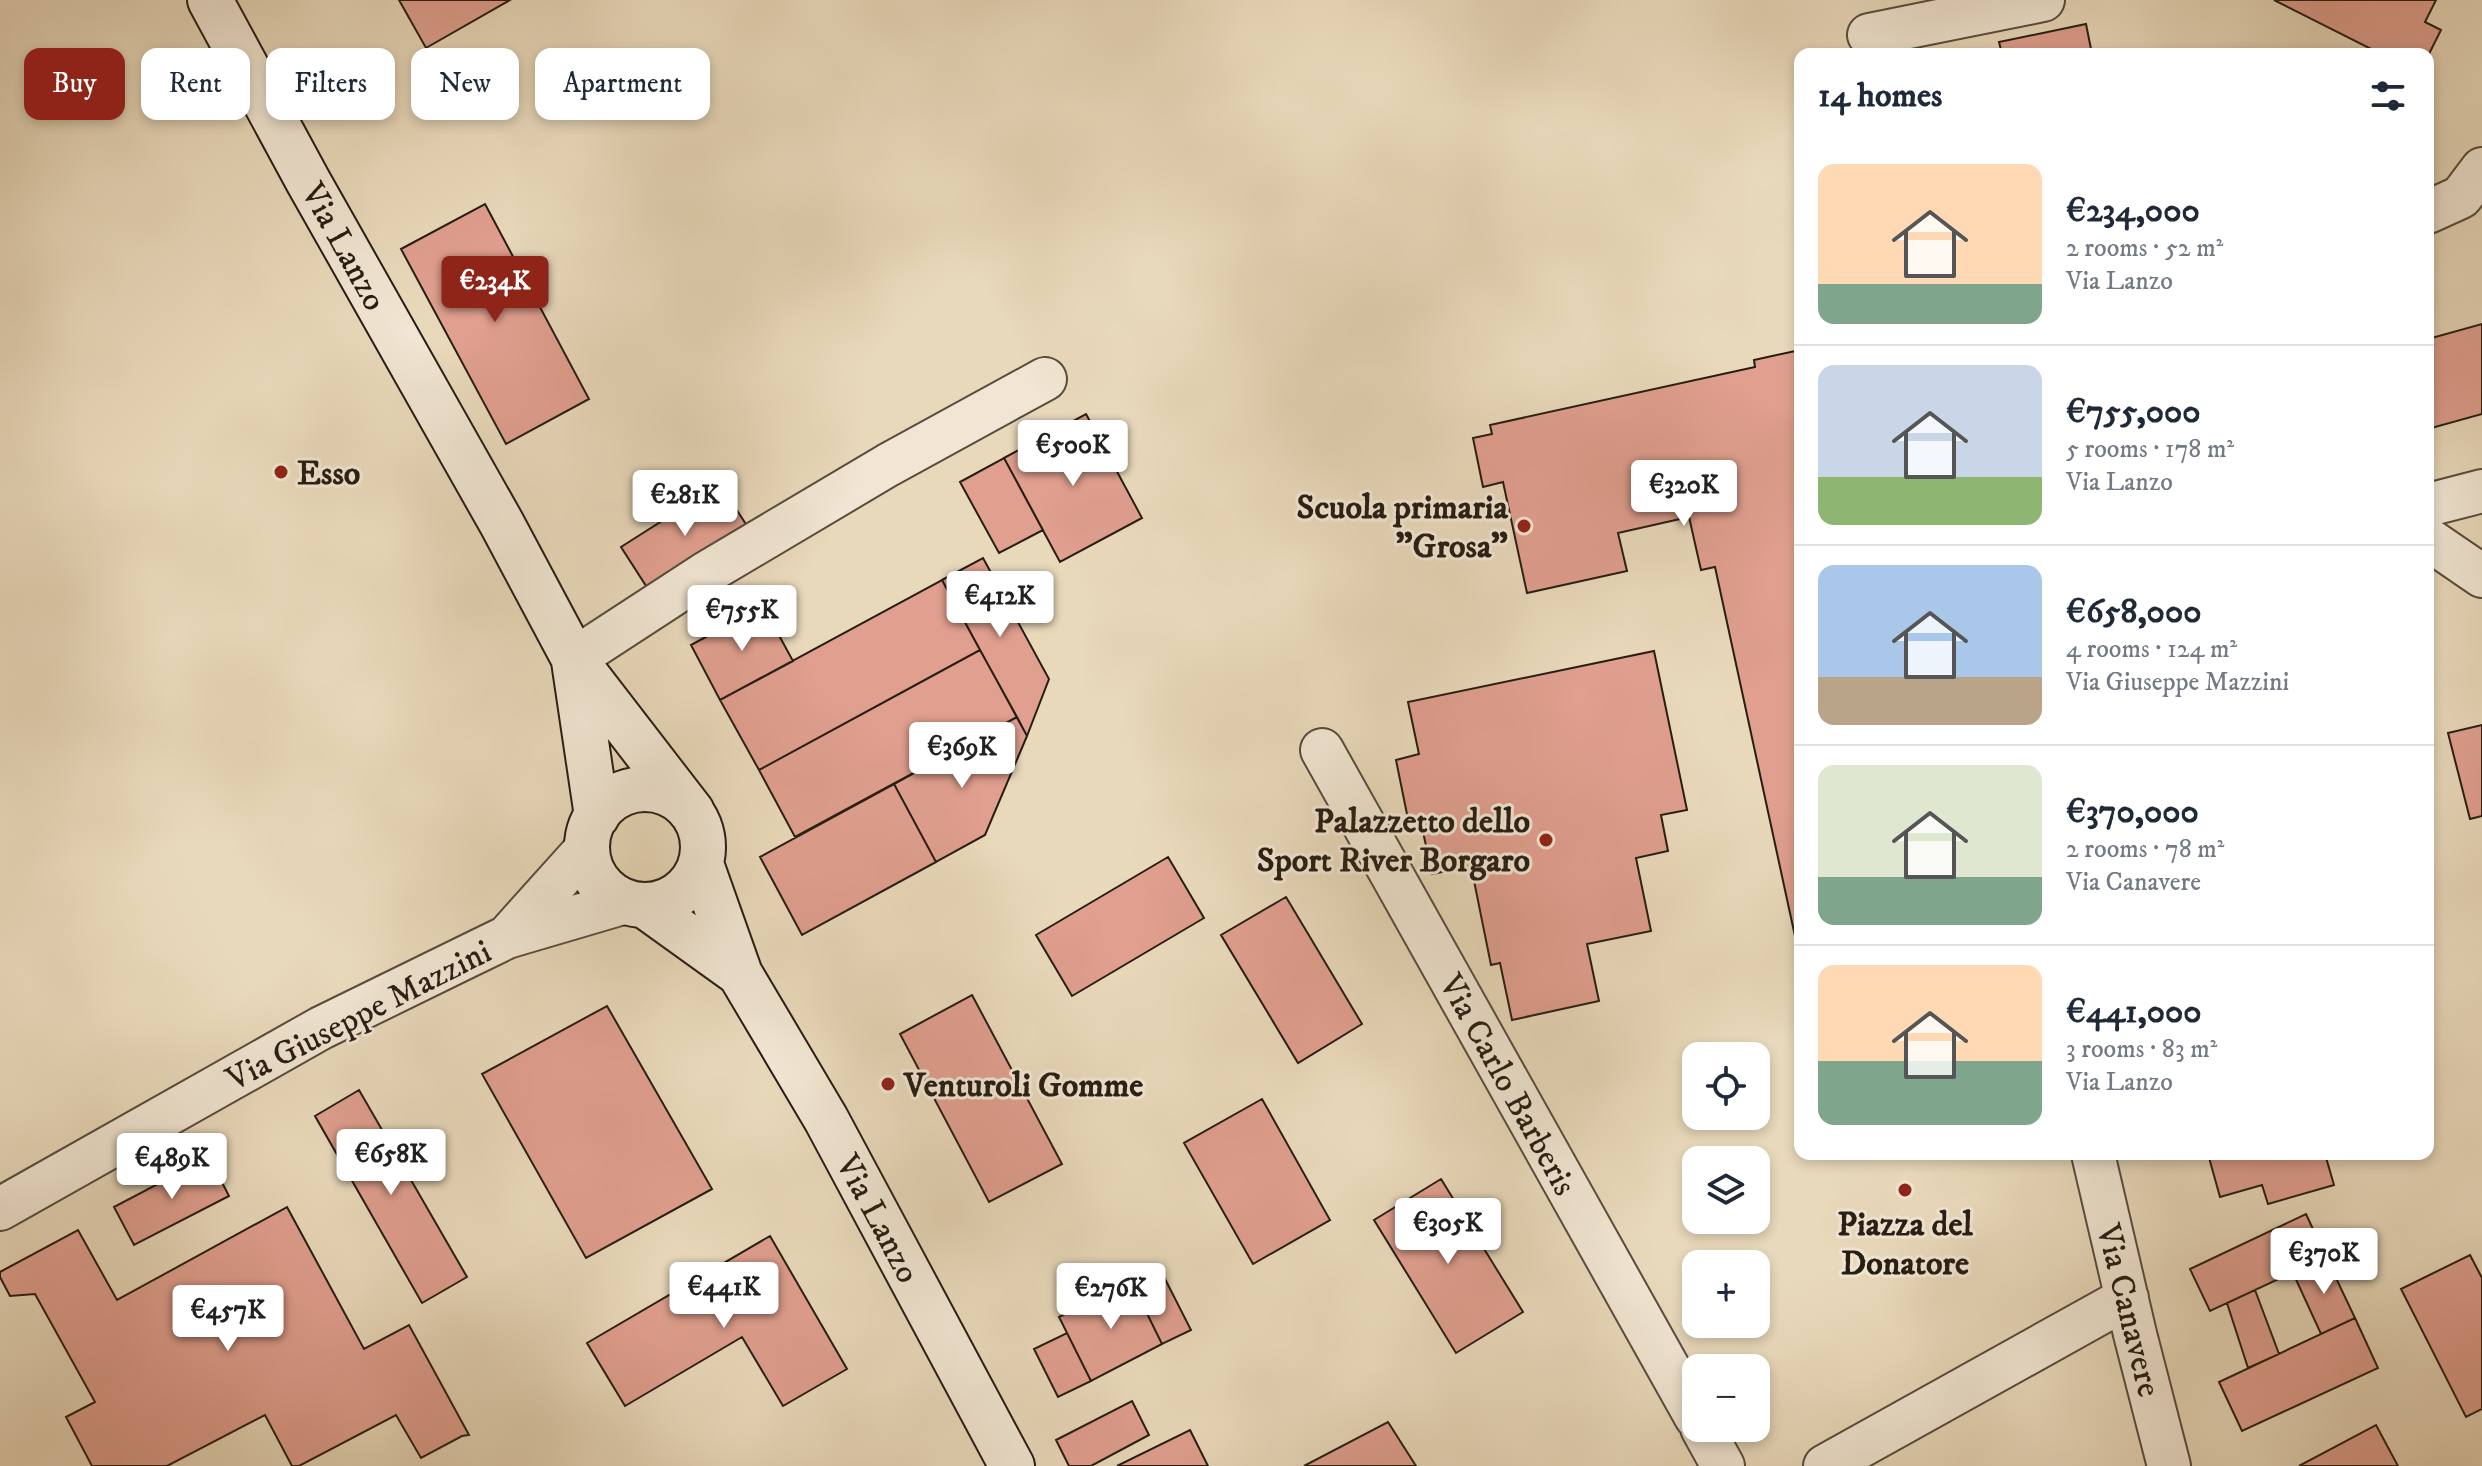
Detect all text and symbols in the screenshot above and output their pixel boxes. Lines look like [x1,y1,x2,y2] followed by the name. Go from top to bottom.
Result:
[24,48,125,120] chip: Buy
[141,48,250,120] chip: Rent
[266,48,395,120] chip: Filters
[411,48,519,120] chip: New
[535,48,710,120] chip: Apartment
[2366,74,2410,118] icon: filters
[1818,75,1942,117] text: 14 homes
[291,175,395,318] street label: Via Lanzo
[2066,190,2200,232] text: €234,000
[1882,196,1978,292] icon: home
[2066,232,2223,265] text: 2 rooms · 52 m²
[439,256,551,324] pin: €234K
[460,265,530,298] text: €234K
[2066,265,2173,298] text: Via Lanzo
[2066,391,2201,433] text: €755,000
[1882,397,1978,493] icon: home
[1017,420,1129,488] pin: €500K
[1036,429,1110,462] text: €500K
[2066,433,2234,466] text: 5 rooms · 178 m²
[297,453,360,495] place label: Esso
[1628,460,1740,528] pin: €320K
[272,463,290,481] marker: Esso
[2066,466,2173,499] text: Via Lanzo
[1649,469,1719,502] text: €320K
[629,470,741,538] pin: €281K
[651,479,719,512] text: €281K
[1297,487,1509,568] place label: Scuola primaria "Grosa"
[1515,517,1533,535] marker: Scuola primaria "Grosa"
[944,571,1056,639] pin: €412K
[965,580,1035,613] text: €412K
[686,585,798,653] pin: €755K
[2066,591,2202,633] text: €658,000
[706,594,778,627] text: €755K
[1882,597,1978,693] icon: home
[2066,633,2237,666] text: 4 rooms · 124 m²
[2066,666,2289,699] text: Via Giuseppe Mazzini
[906,722,1018,790] pin: €369K
[927,731,997,764] text: €369K
[2066,791,2199,833] text: €370,000
[1882,797,1978,893] icon: home
[1257,801,1530,882] place label: Palazzetto dello Sport River Borgaro
[1537,831,1555,849] marker: Palazzetto dello Sport River Borgaro
[2066,833,2224,866] text: 2 rooms · 78 m²
[2066,866,2201,899] text: Via Canavere
[218,931,498,1101] street label: Via Giuseppe Mazzini
[1429,966,1585,1203] street label: Via Carlo Barberis
[2066,991,2202,1033] text: €441,000
[1882,997,1978,1093] icon: home
[2066,1033,2217,1066] text: 3 rooms · 83 m²
[1682,1042,1770,1442] map controls
[1682,1042,1770,1130] button: locate
[902,1065,1143,1107] place label: Venturoli Gomme
[2066,1066,2173,1099] text: Via Lanzo
[879,1075,897,1093] marker: Venturoli Gomme
[335,1129,447,1197] pin: €658K
[116,1133,228,1201] pin: €489K
[355,1138,427,1171] text: €658K
[135,1142,209,1175] text: €489K
[825,1146,929,1291] street label: Via Lanzo
[1682,1146,1770,1234] button: layers
[1896,1181,1914,1199] marker: Piazza del Donatore
[1392,1198,1504,1266] pin: €305K
[1837,1204,1973,1285] place label: Piazza del Donatore
[1413,1207,1483,1240] text: €305K
[2086,1219,2170,1401] street label: Via Canavere
[2268,1228,2380,1296] pin: €370K
[2289,1237,2359,1270] text: €370K
[1682,1250,1770,1338] button: +
[668,1262,780,1330] pin: €441K
[1055,1263,1167,1331] pin: €276K
[688,1271,761,1304] text: €441K
[1075,1272,1147,1305] text: €276K
[172,1285,284,1353] pin: €457K
[191,1294,265,1327] text: €457K
[1682,1354,1770,1442] button: −

